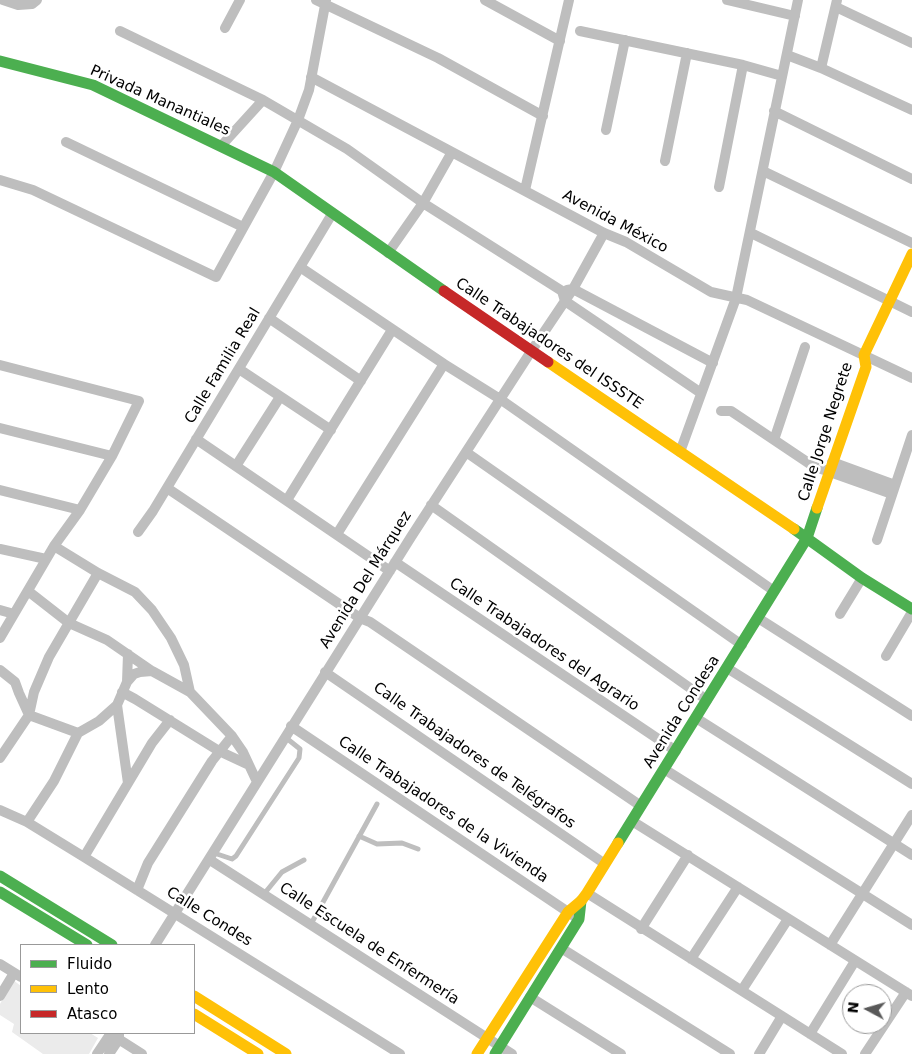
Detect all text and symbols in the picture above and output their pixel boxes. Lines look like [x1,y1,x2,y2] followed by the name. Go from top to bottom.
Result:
[87,62,233,140] street label: Privada Manantiales
[559,187,671,257] street label: Avenida México
[452,274,646,414] street label: Calle Trabajadores del ISSSTE
[181,305,265,427] street label: Calle Familia Real
[795,360,857,504] street label: Calle Jorge Negrete
[316,508,416,652] street label: Avenida Del Márquez
[446,575,642,715] street label: Calle Trabajadores del Agrario
[640,652,724,772] street label: Avenida Condesa
[369,679,579,833] street label: Calle Trabajadores de Telégrafos
[335,733,551,887] street label: Calle Trabajadores de la Vivienda
[276,879,462,1009] street label: Calle Escuela de Enfermería
[163,883,255,951] street label: Calle Condes
[20,944,195,1034] legend
[67,955,112,973] text: Fluido
[67,980,109,998] text: Lento
[842,984,892,1034] north arrow
[845,1001,862,1014] text: N
[67,1005,117,1023] text: Atasco

